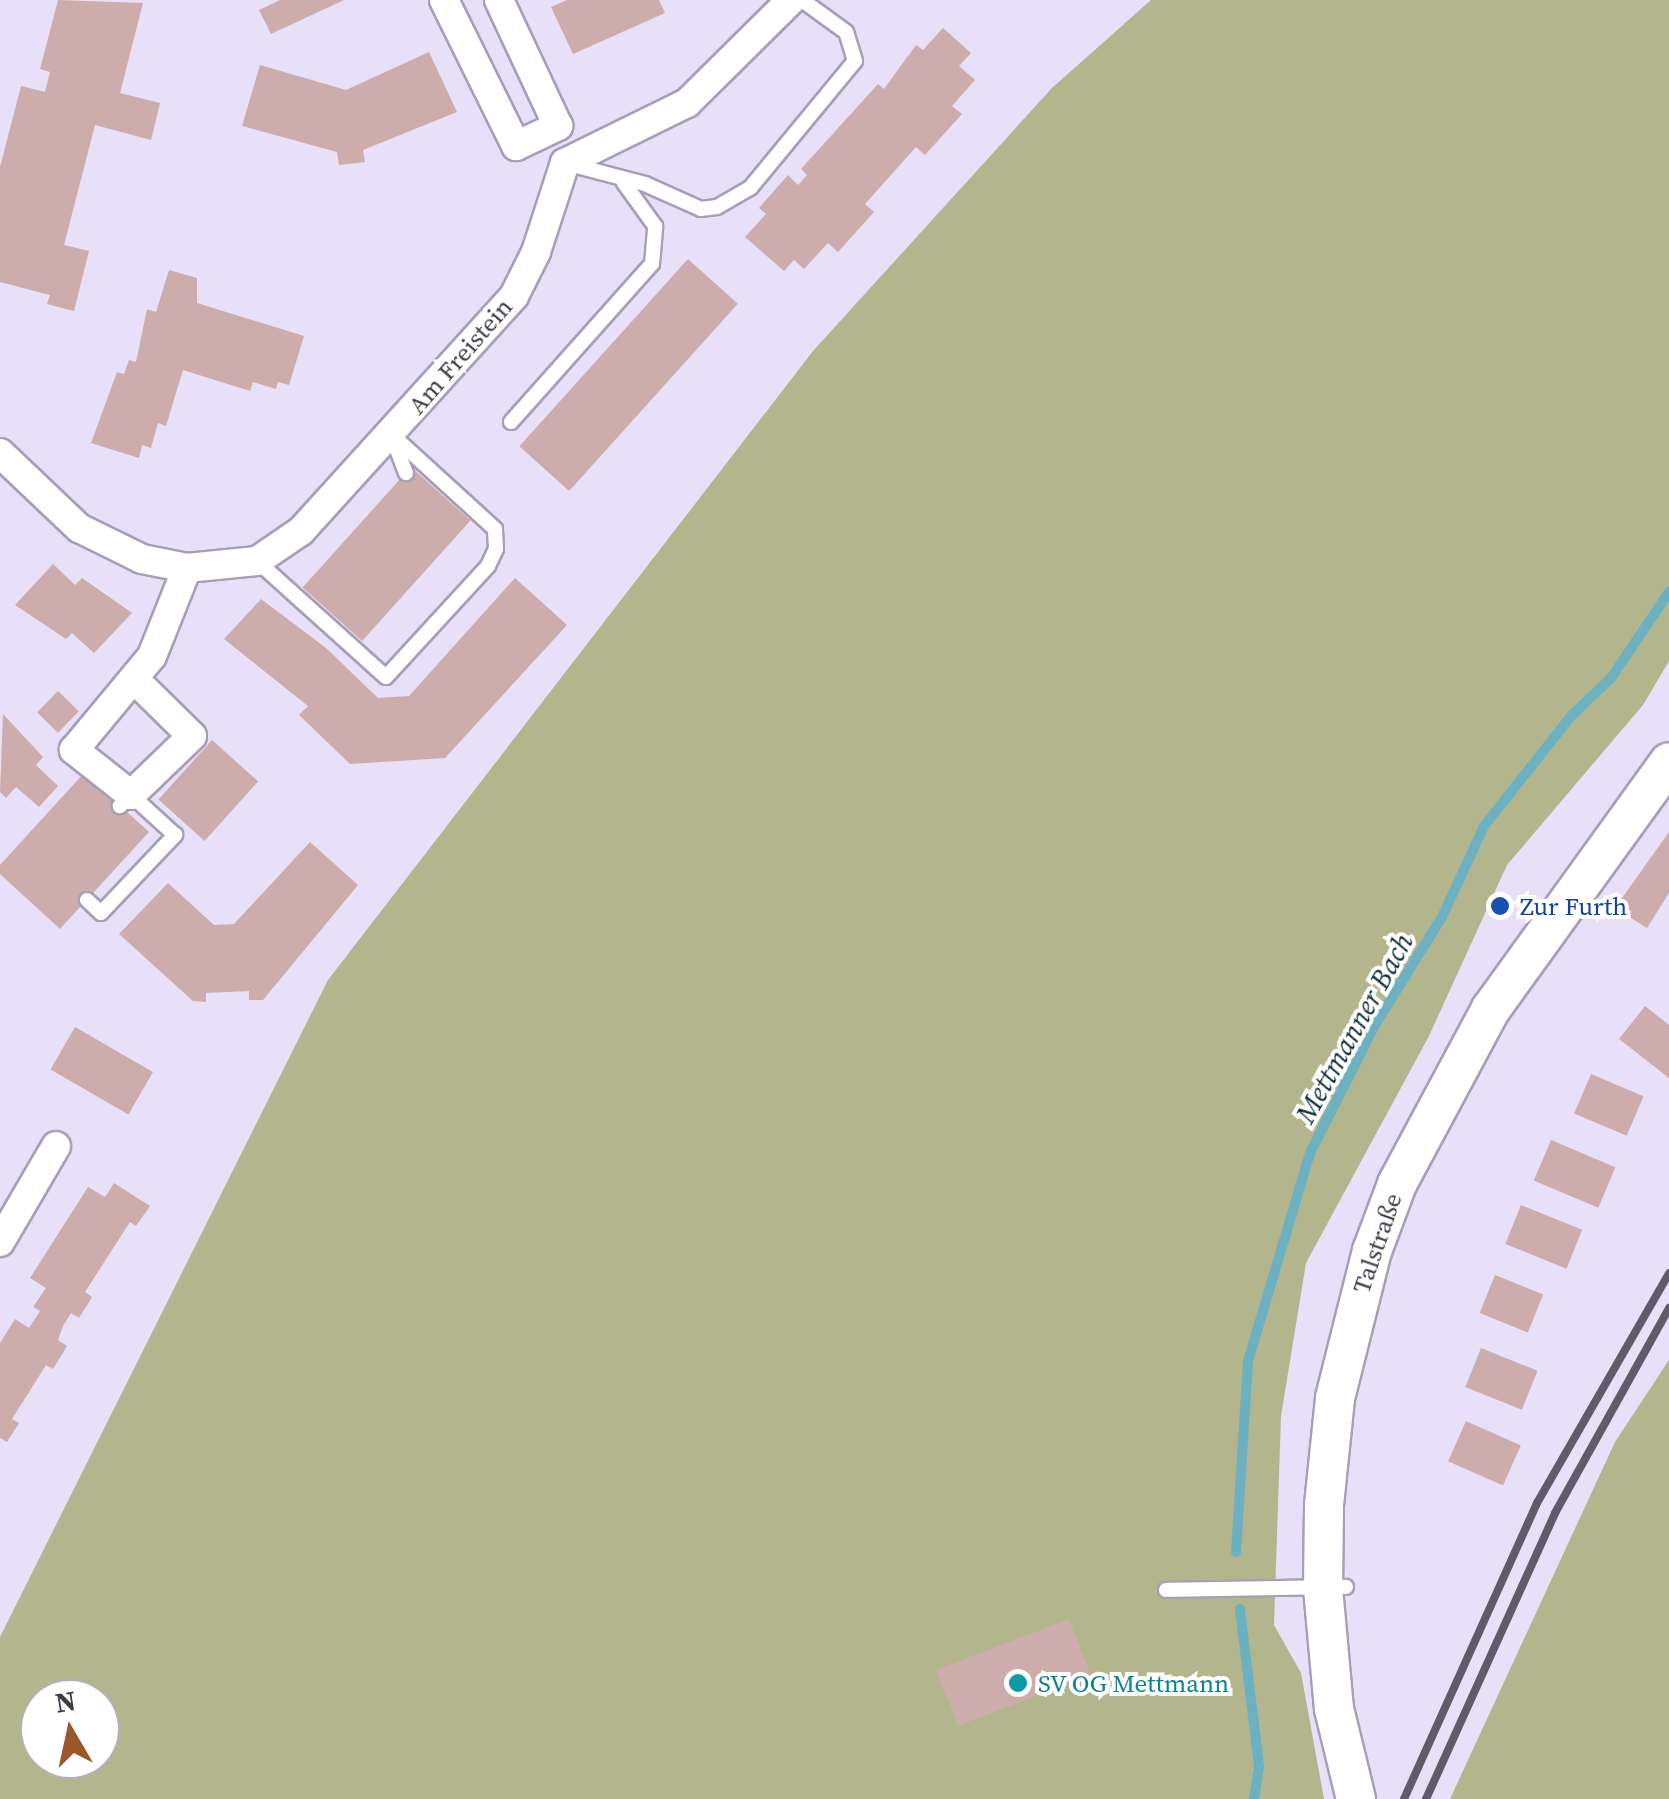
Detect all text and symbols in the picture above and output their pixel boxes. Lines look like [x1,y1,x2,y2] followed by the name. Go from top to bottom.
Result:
[402,292,518,420] street label: Am Freistein
[1520,891,1627,921] place label: Zur Furth
[1489,895,1511,917] marker: Zur Furth
[1288,927,1420,1129] water label: Mettmanner Bach
[1346,1189,1408,1297] street label: Talstraße
[1038,1668,1230,1698] place label: SV OG Mettmann
[1007,1672,1029,1694] marker: SV OG Mettmann
[20,1679,120,1779] north arrow
[53,1681,79,1722] text: N

